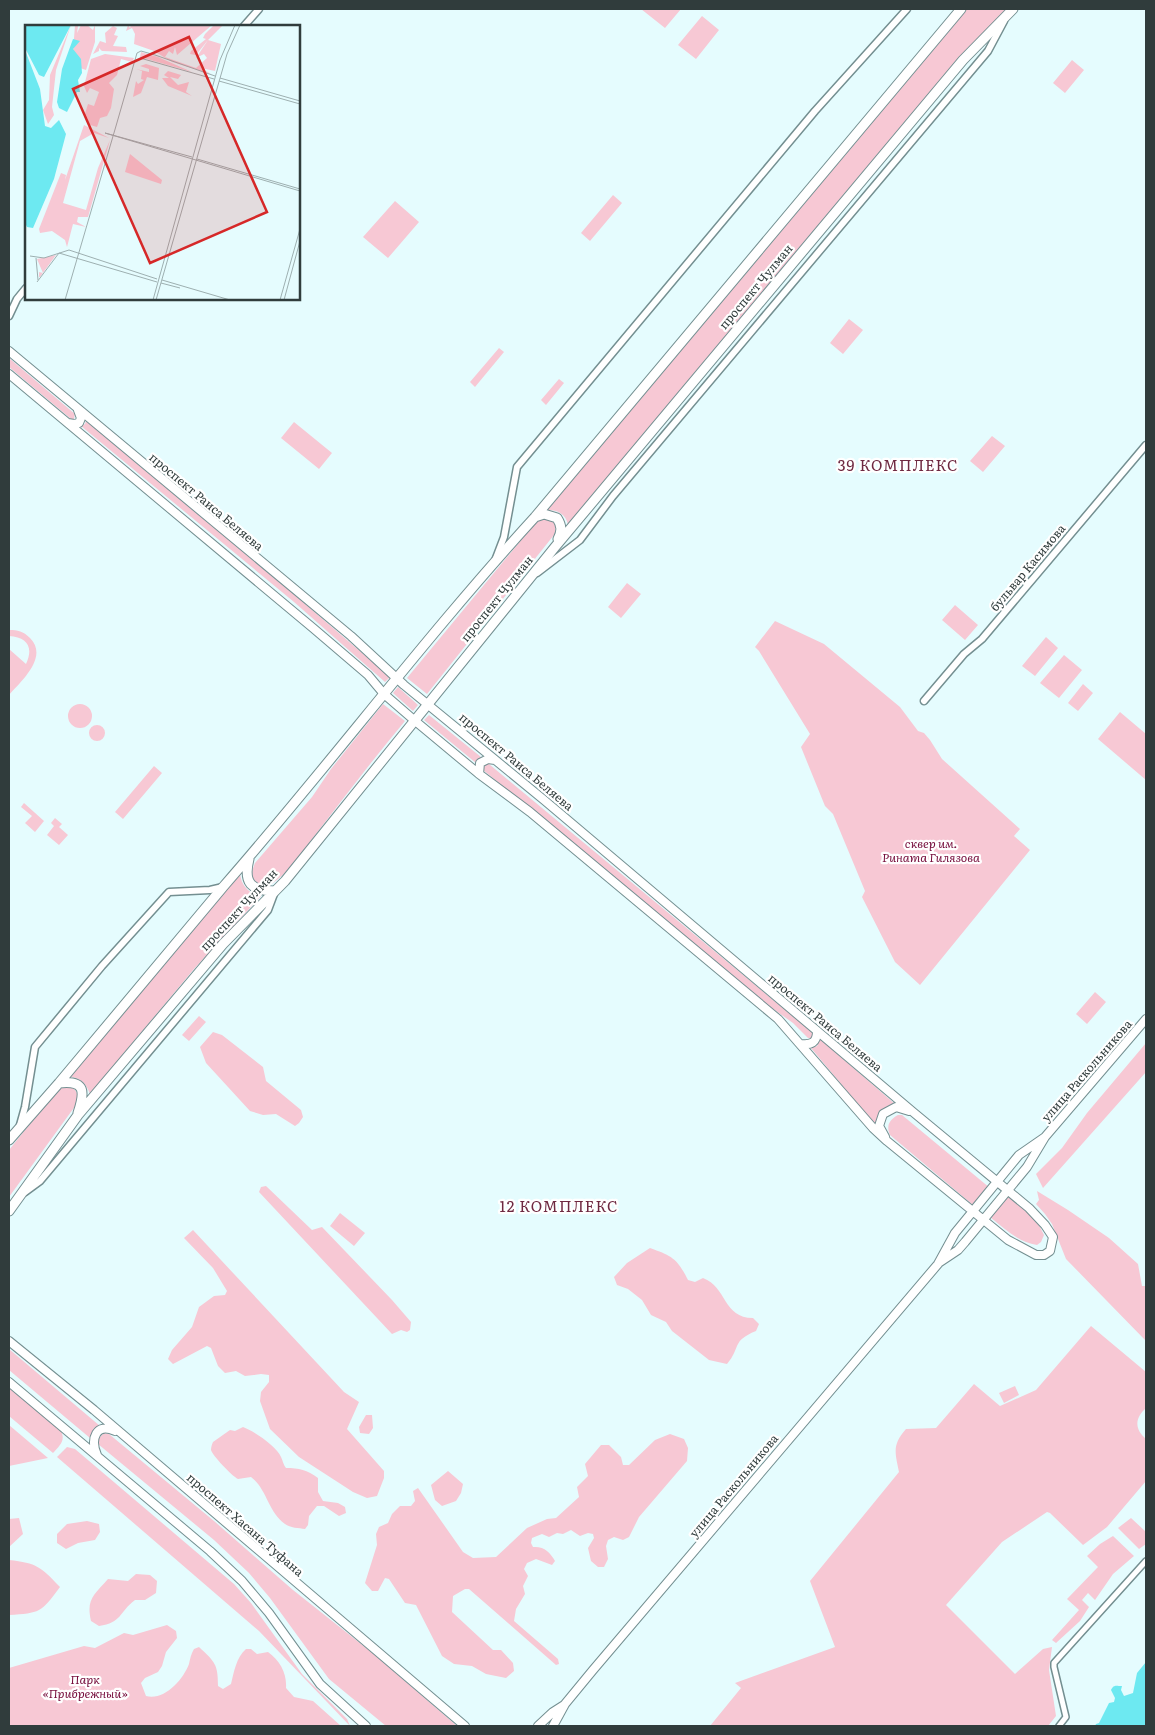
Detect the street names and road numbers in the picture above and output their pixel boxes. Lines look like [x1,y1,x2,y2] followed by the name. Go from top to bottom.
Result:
[714,240,796,333] street label: проспект Чулман
[146,448,268,555] street label: проспект Раиса Беляева
[985,519,1070,615] street label: бульвар Касимова
[456,551,537,645] street label: проспект Чулман
[456,708,578,815] street label: проспект Раиса Беляева
[195,864,281,954] street label: проспект Чулман
[765,969,887,1076] street label: проспект Раиса Беляева
[1037,1015,1136,1125] street label: улица Раскольникова
[684,1429,782,1541] street label: улица Раскольникова
[183,1468,308,1581] street label: проспект Хасана Туфана

